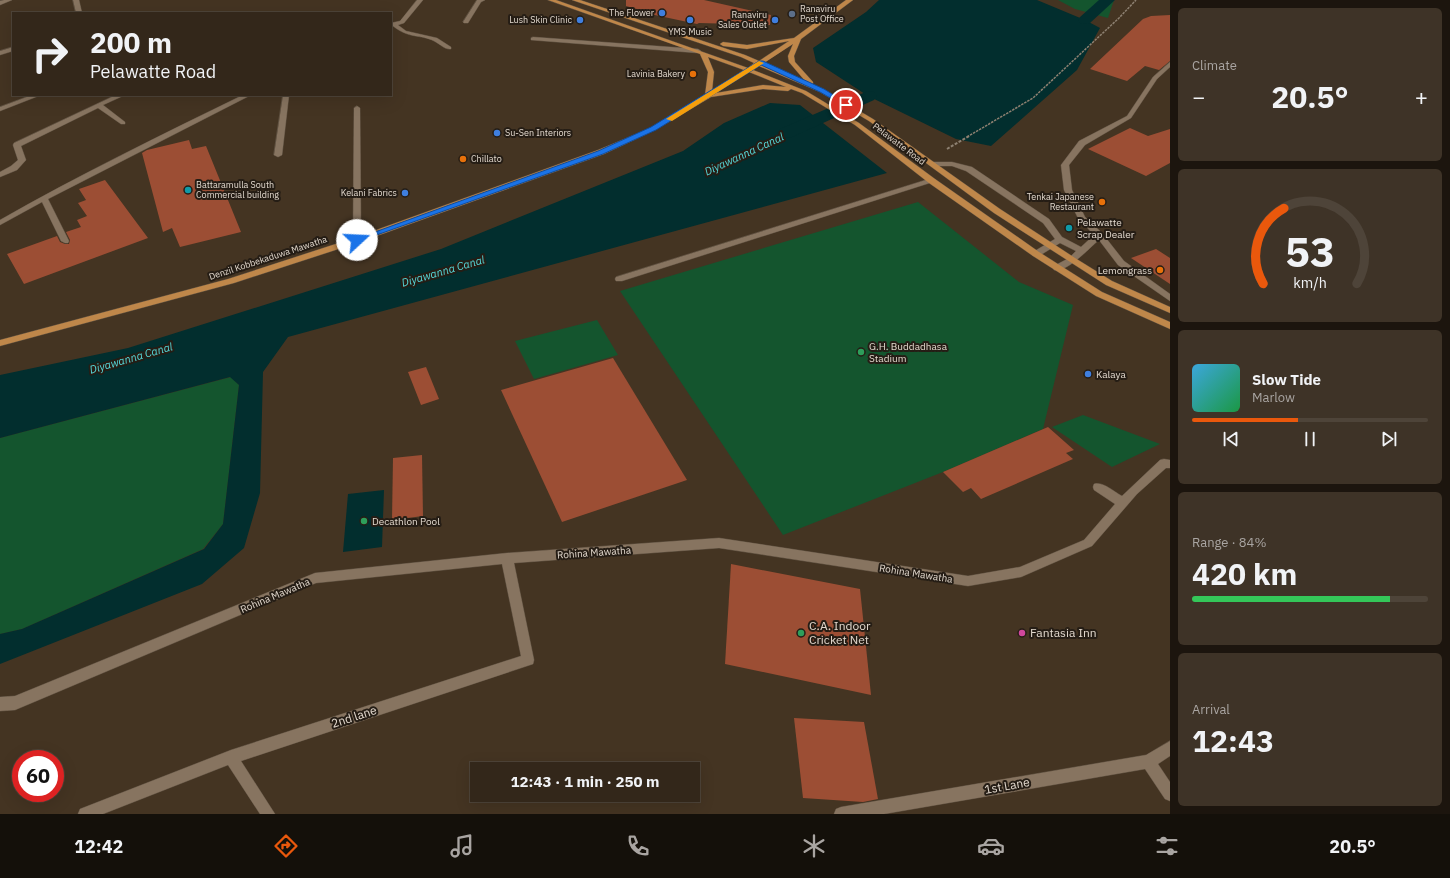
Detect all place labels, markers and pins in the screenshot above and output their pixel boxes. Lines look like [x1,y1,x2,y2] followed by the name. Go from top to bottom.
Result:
[800,3,844,24] place label: Ranaviru Post Office
[609,7,655,18] place label: The Flower
[657,8,667,18] marker: The Flower
[718,9,767,30] place label: Ranaviru Sales Outlet
[787,9,797,19] marker: Ranaviru Post Office
[509,14,572,25] place label: Lush Skin Clinic
[575,15,585,25] marker: Lush Skin Clinic
[685,15,695,25] marker: YMS Music
[770,15,780,25] marker: Ranaviru Sales Outlet
[668,26,712,37] place label: YMS Music
[627,68,685,79] place label: Lavinia Bakery
[688,69,698,79] marker: Lavinia Bakery
[829,88,863,122] pin
[505,127,571,138] place label: Su-Sen Interiors
[492,128,502,138] marker: Su-Sen Interiors
[471,153,502,164] place label: Chillato
[458,154,468,164] marker: Chillato
[196,179,279,200] place label: Battaramulla South Commercial building
[183,185,193,195] marker: Battaramulla South Commercial building
[341,187,397,198] place label: Kelani Fabrics
[400,188,410,198] marker: Kelani Fabrics
[1027,191,1094,212] place label: Tenkai Japanese Restaurant
[1097,197,1107,207] marker: Tenkai Japanese Restaurant
[1077,216,1135,241] place label: Pelawatte Scrap Dealer
[1064,223,1074,233] marker: Pelawatte Scrap Dealer
[1098,264,1152,277] place label: Lemongrass
[1155,265,1165,275] marker: Lemongrass
[869,340,948,365] place label: G.H. Buddadhasa Stadium
[856,347,866,357] marker: G.H. Buddadhasa Stadium
[1096,368,1126,381] place label: Kalaya
[1083,369,1093,379] marker: Kalaya
[372,515,440,528] place label: Decathlon Pool
[359,516,369,526] marker: Decathlon Pool
[809,618,871,647] place label: C.A. Indoor Cricket Net
[1030,625,1097,640] place label: Fantasia Inn
[796,628,806,638] marker: C.A. Indoor Cricket Net
[1017,628,1027,638] marker: Fantasia Inn

